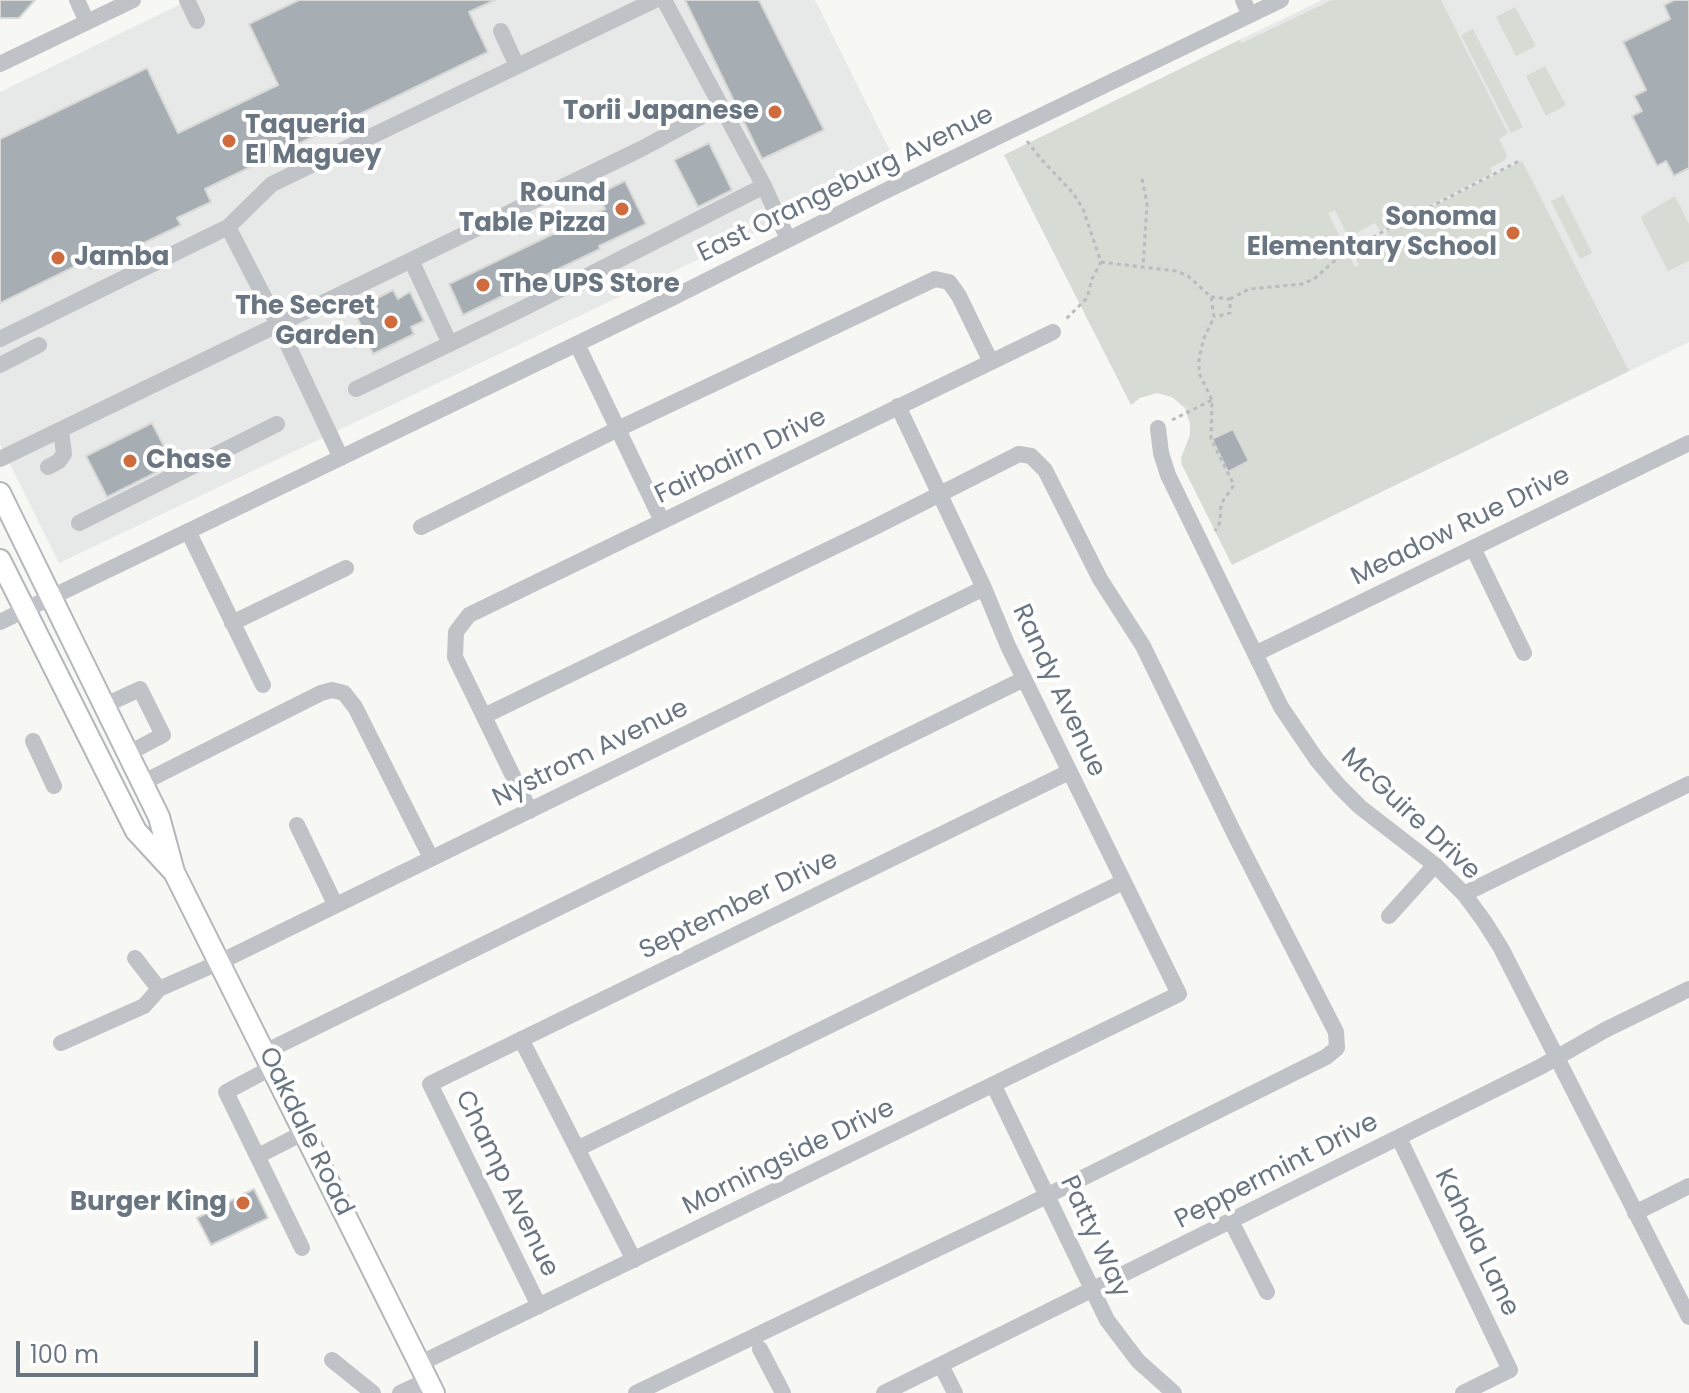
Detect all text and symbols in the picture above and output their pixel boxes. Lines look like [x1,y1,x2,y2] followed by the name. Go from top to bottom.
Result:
[563,96,759,128] place label: Torii Japanese
[693,100,999,270] street label: East Orangeburg Avenue
[766,103,784,121] marker: Torii Japanese
[245,110,381,172] place label: Taqueria El Maguey
[220,132,238,150] marker: Taqueria El Maguey
[459,178,606,240] place label: Round Table Pizza
[613,200,631,218] marker: Round Table Pizza
[1247,202,1497,264] place label: Sonoma Elementary School
[1504,224,1522,242] marker: Sonoma Elementary School
[74,242,170,274] place label: Jamba
[49,249,67,267] marker: Jamba
[499,269,680,301] place label: The UPS Store
[474,276,492,294] marker: The UPS Store
[235,291,375,352] place label: The Secret Garden
[382,313,400,331] marker: The Secret Garden
[650,402,832,512] street label: Fairbairn Drive
[146,445,232,477] place label: Chase
[121,452,139,470] marker: Chase
[1347,461,1575,593] street label: Meadow Rue Drive
[1004,600,1112,782] street label: Randy Avenue
[488,693,694,815] street label: Nystrom Avenue
[1334,742,1486,888] street label: McGuire Drive
[635,844,843,968] street label: September Drive
[251,1043,359,1221] street label: Oakdale Road
[447,1086,565,1282] street label: Champ Avenue
[678,1093,900,1223] street label: Morningside Drive
[1170,1107,1384,1237] street label: Peppermint Drive
[1427,1164,1525,1322] street label: Kahala Lane
[1052,1171,1136,1303] street label: Patty Way
[70,1187,227,1219] place label: Burger King
[234,1194,252,1212] marker: Burger King
[20,1325,262,1375] scale bar
[30,1338,99,1371] text: 100 m

